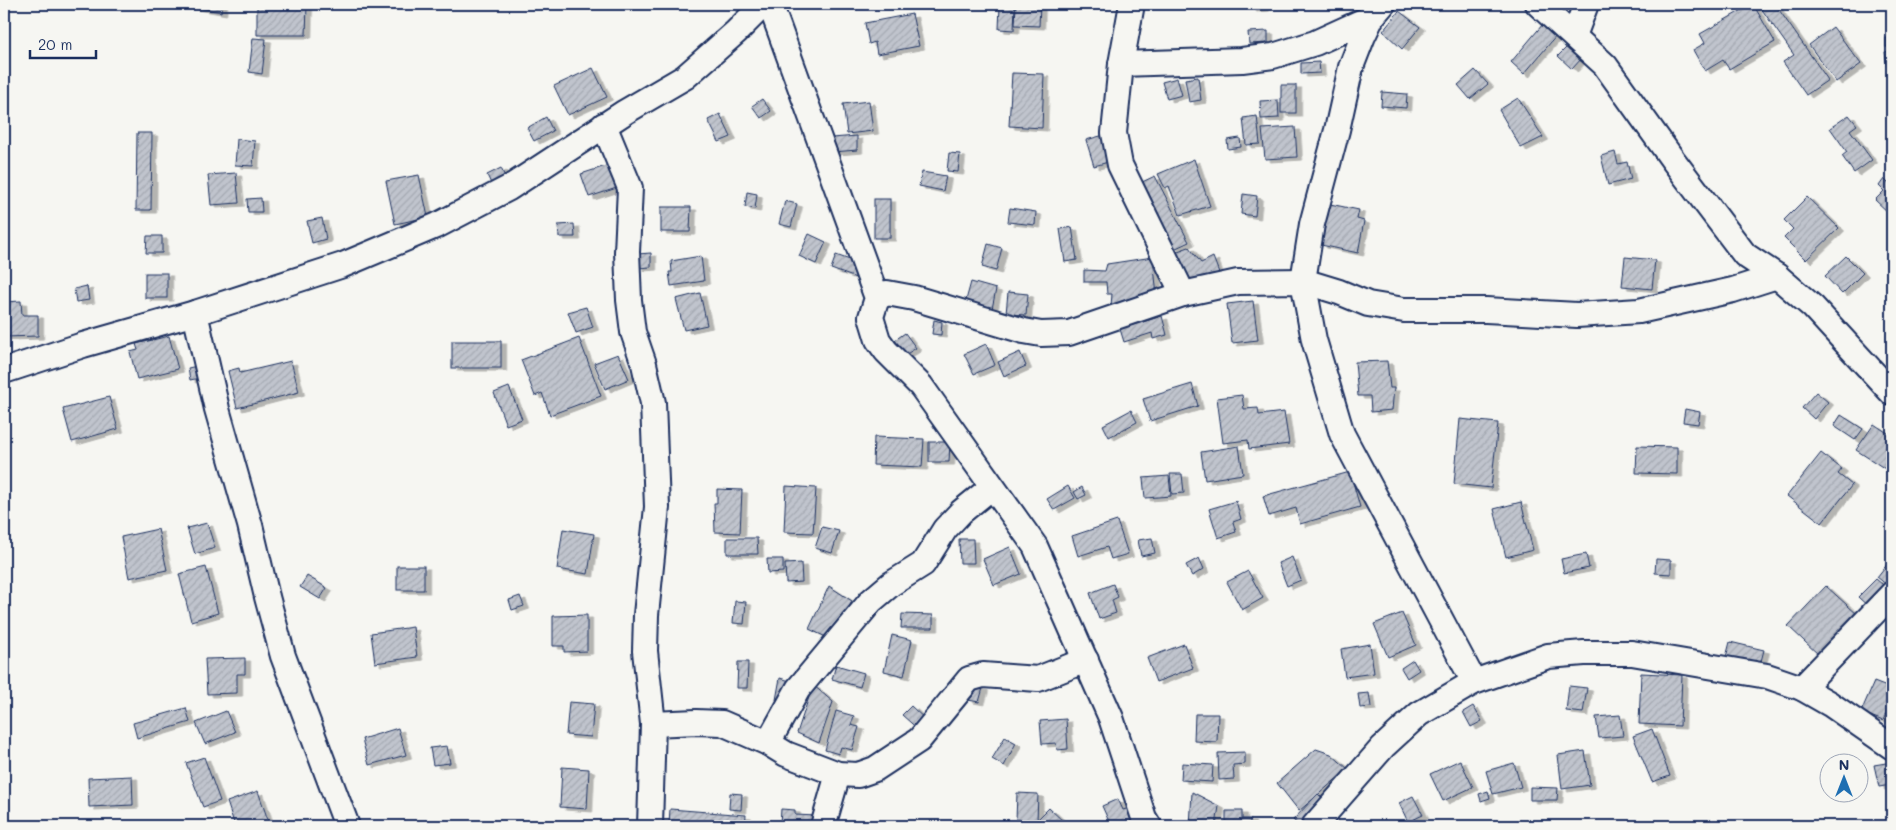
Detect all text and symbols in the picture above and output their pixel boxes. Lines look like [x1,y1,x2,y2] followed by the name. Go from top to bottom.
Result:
[30,28,96,60] scale bar
[38,34,72,54] text: 20 m
[1818,752,1868,802] north arrow
[1839,755,1849,774] text: N

